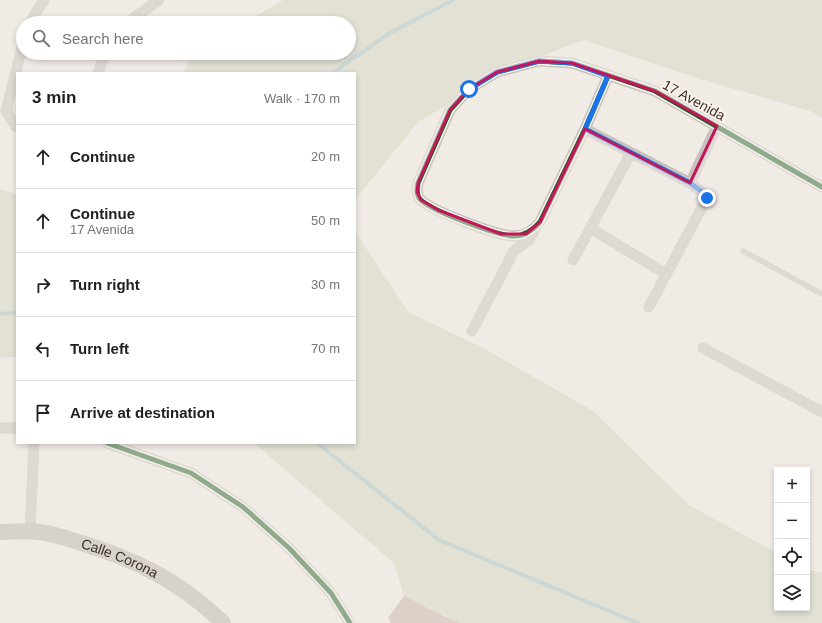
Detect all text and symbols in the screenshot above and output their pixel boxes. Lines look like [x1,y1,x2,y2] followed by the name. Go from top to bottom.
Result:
[16,16,356,60] search box
[30,27,52,49] icon: search
[62,30,144,47] text: Search here
[660,76,728,124] street label: 17 Avenida
[460,80,478,98] route start
[32,88,76,107] text: 3 min
[264,91,340,106] text: Walk · 170 m
[32,146,54,168] icon: ahead
[70,148,135,165] text: Continue
[311,149,340,164] text: 20 m
[698,189,716,207] route end
[70,205,135,222] text: Continue
[32,210,54,232] icon: ahead
[311,213,340,228] text: 50 m
[70,222,134,237] text: 17 Avenida
[32,274,54,296] icon: right
[70,276,140,293] text: Turn right
[311,277,340,292] text: 30 m
[32,338,54,360] icon: left
[70,340,129,357] text: Turn left
[311,341,340,356] text: 70 m
[32,402,54,424] icon: arrive
[70,404,215,421] text: Arrive at destination
[774,467,810,611] map controls
[774,467,810,503] button: +
[774,503,810,539] button: −
[79,535,161,581] street label: Calle Corona
[774,539,810,575] button: locate
[774,575,810,611] button: layers

